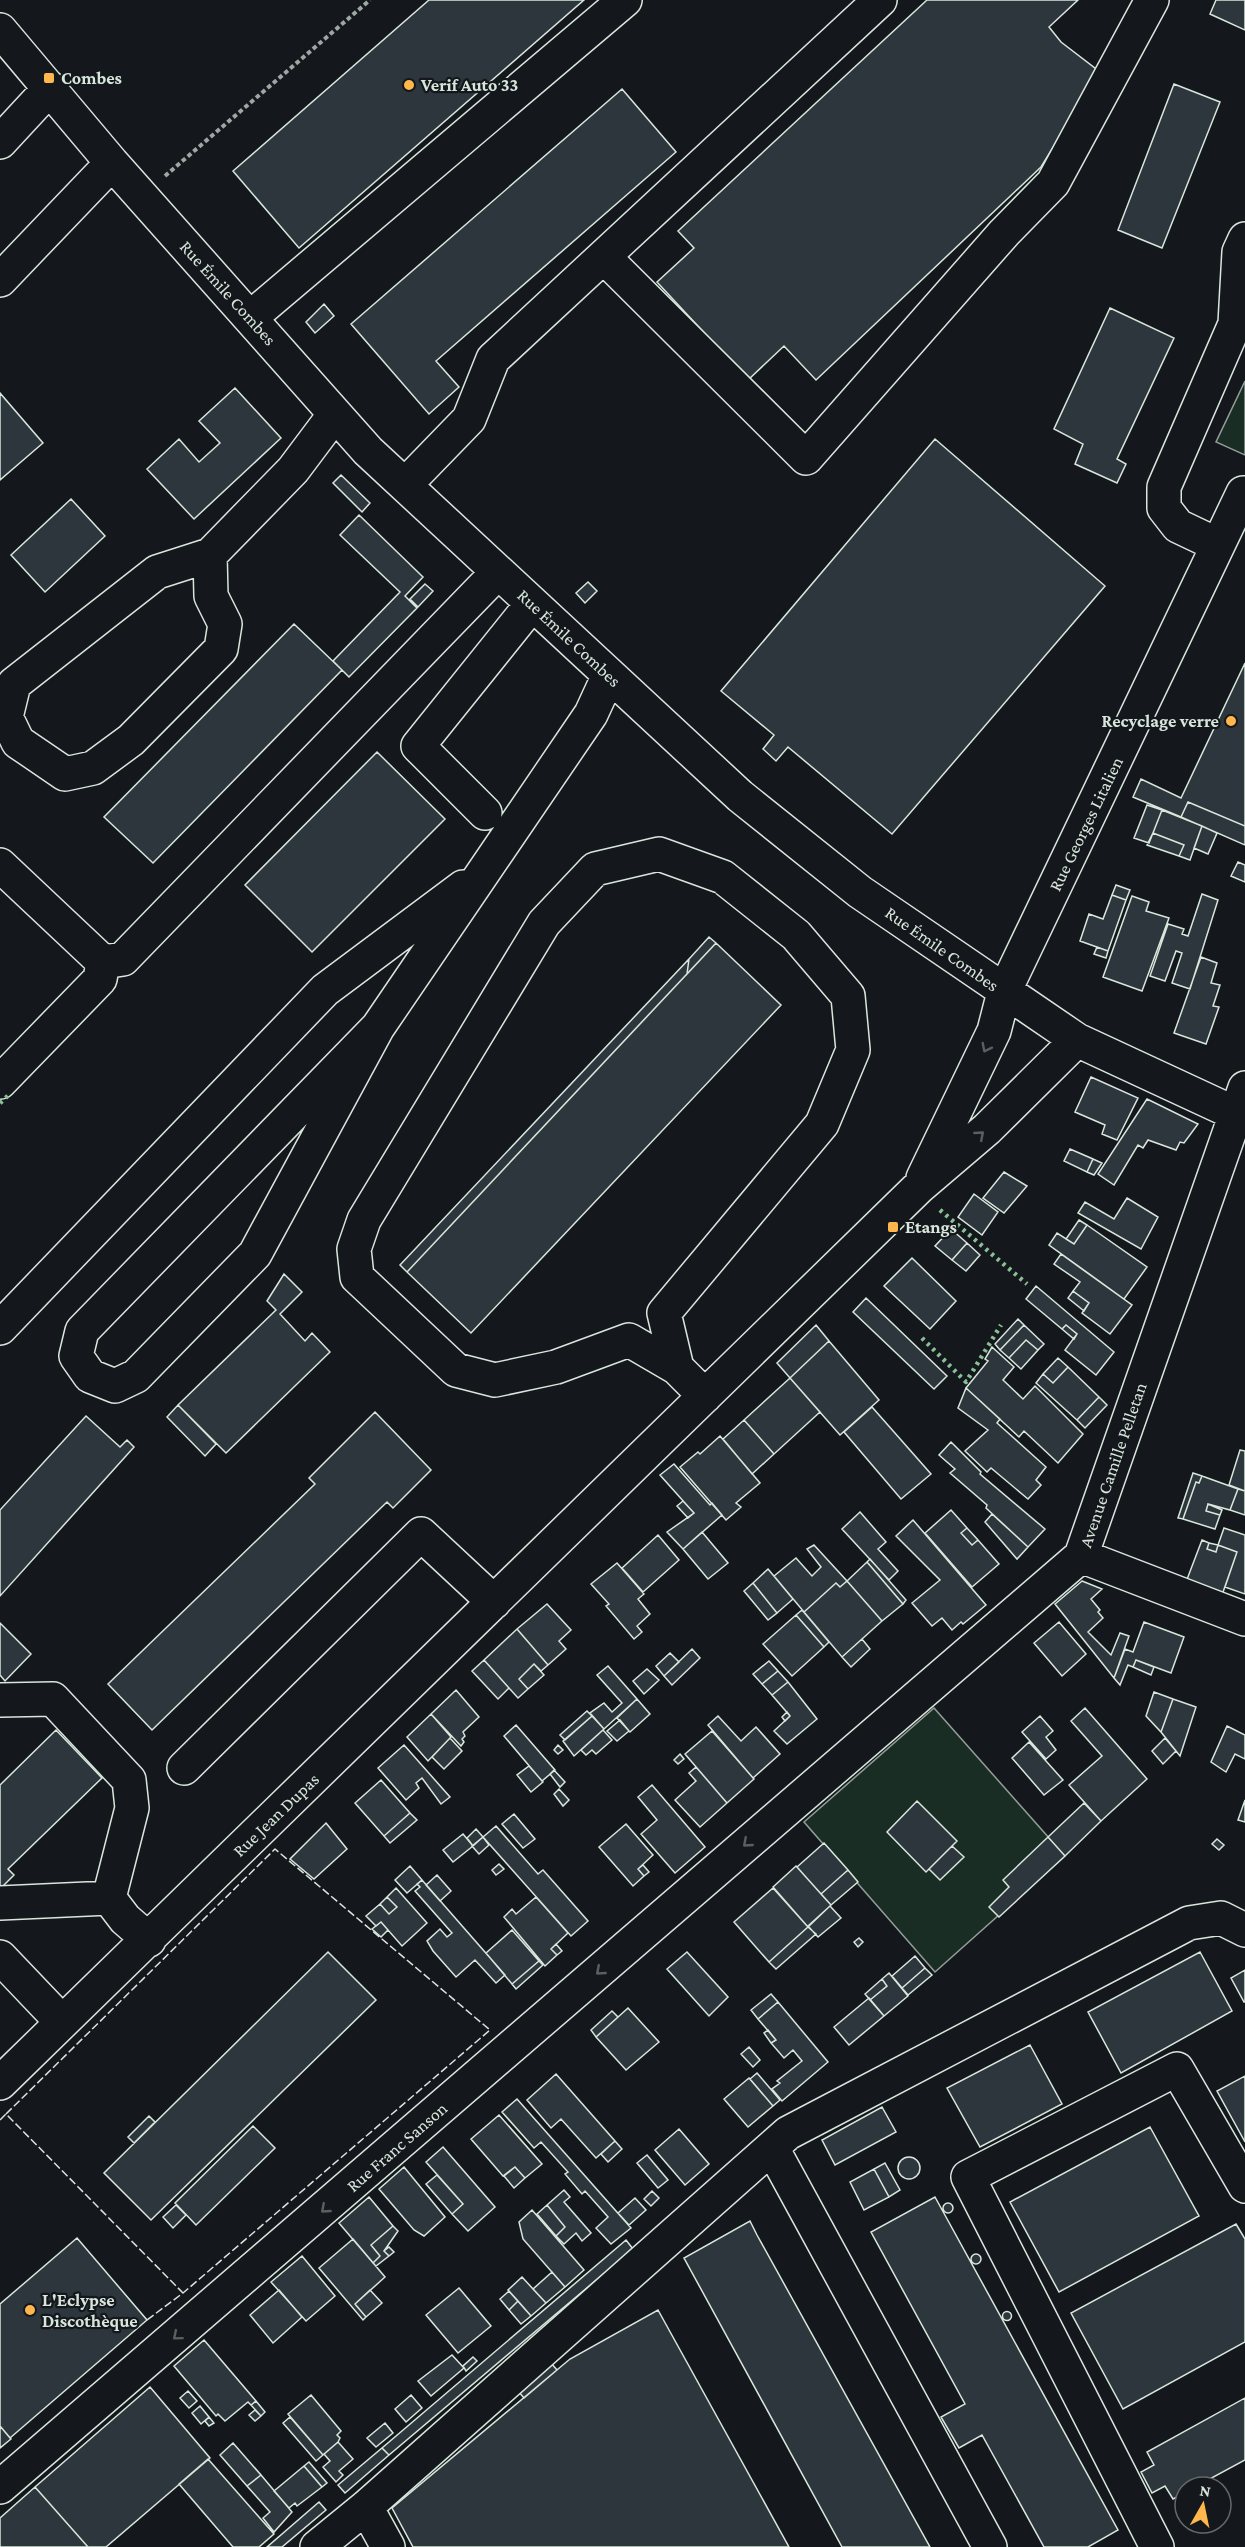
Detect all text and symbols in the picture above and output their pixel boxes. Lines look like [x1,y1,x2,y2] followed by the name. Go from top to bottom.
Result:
[61,68,122,88] place label: Combes
[42,71,56,85] marker: Combes
[420,75,518,95] place label: Verif Auto 33
[402,78,416,92] marker: Verif Auto 33
[176,237,280,349] street label: Rue Émile Combes
[513,585,625,691] street label: Rue Émile Combes
[1101,711,1219,731] place label: Recyclage verre
[1224,714,1238,728] marker: Recyclage verre
[1045,753,1127,894] street label: Rue Georges Litalien
[882,902,1002,996] street label: Rue Émile Combes
[982,1041,994,1052] one-way arrow
[973,1131,984,1142] one-way arrow
[905,1217,957,1237] place label: Etangs
[886,1220,900,1234] marker: Etangs
[1075,1380,1151,1550] street label: Avenue Camille Pelletan
[229,1769,323,1861] street label: Rue Jean Dupas
[743,1836,754,1847] one-way arrow
[596,1964,607,1975] one-way arrow
[343,2098,451,2196] street label: Rue Franc Sanson
[321,2202,332,2213] one-way arrow
[42,2290,138,2331] place label: L'Eclypse Discothèque
[23,2303,37,2317] marker: L'Eclypse Discothèque
[173,2328,184,2339] one-way arrow
[1173,2475,1233,2535] north arrow
[1199,2481,1212,2500] text: N

